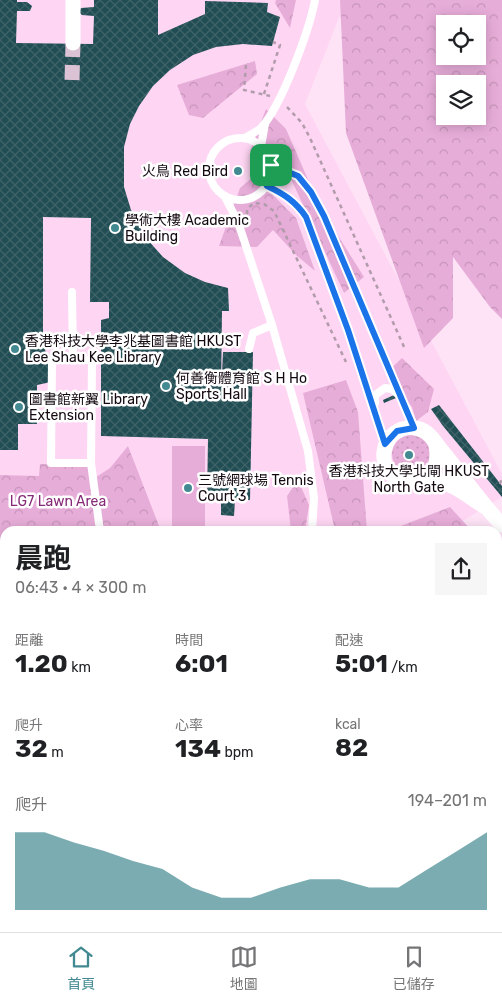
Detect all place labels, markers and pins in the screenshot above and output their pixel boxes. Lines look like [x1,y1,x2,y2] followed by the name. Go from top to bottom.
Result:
[250,144,292,186] pin
[142,163,228,180] place label: 火鳥 Red Bird
[232,165,244,177] marker: 火鳥 Red Bird
[125,212,249,245] place label: 學術大樓 Academic Building
[109,222,121,234] marker: 學術大樓 Academic Building
[25,333,241,366] place label: 香港科技大學李兆基圖書館 HKUST Lee Shau Kee Library
[9,343,21,355] marker: 香港科技大學李兆基圖書館 HKUST Lee Shau Kee Library
[176,370,307,403] place label: 何善衡體育館 S H Ho Sports Hall
[160,380,172,392] marker: 何善衡體育館 S H Ho Sports Hall
[29,391,148,424] place label: 圖書館新翼 Library Extension
[13,401,25,413] marker: 圖書館新翼 Library Extension
[403,449,415,461] marker: 香港科技大學北閘 HKUST North Gate
[329,463,489,496] place label: 香港科技大學北閘 HKUST North Gate
[198,472,314,505] place label: 三號網球場 Tennis Court 3
[182,482,194,494] marker: 三號網球場 Tennis Court 3

